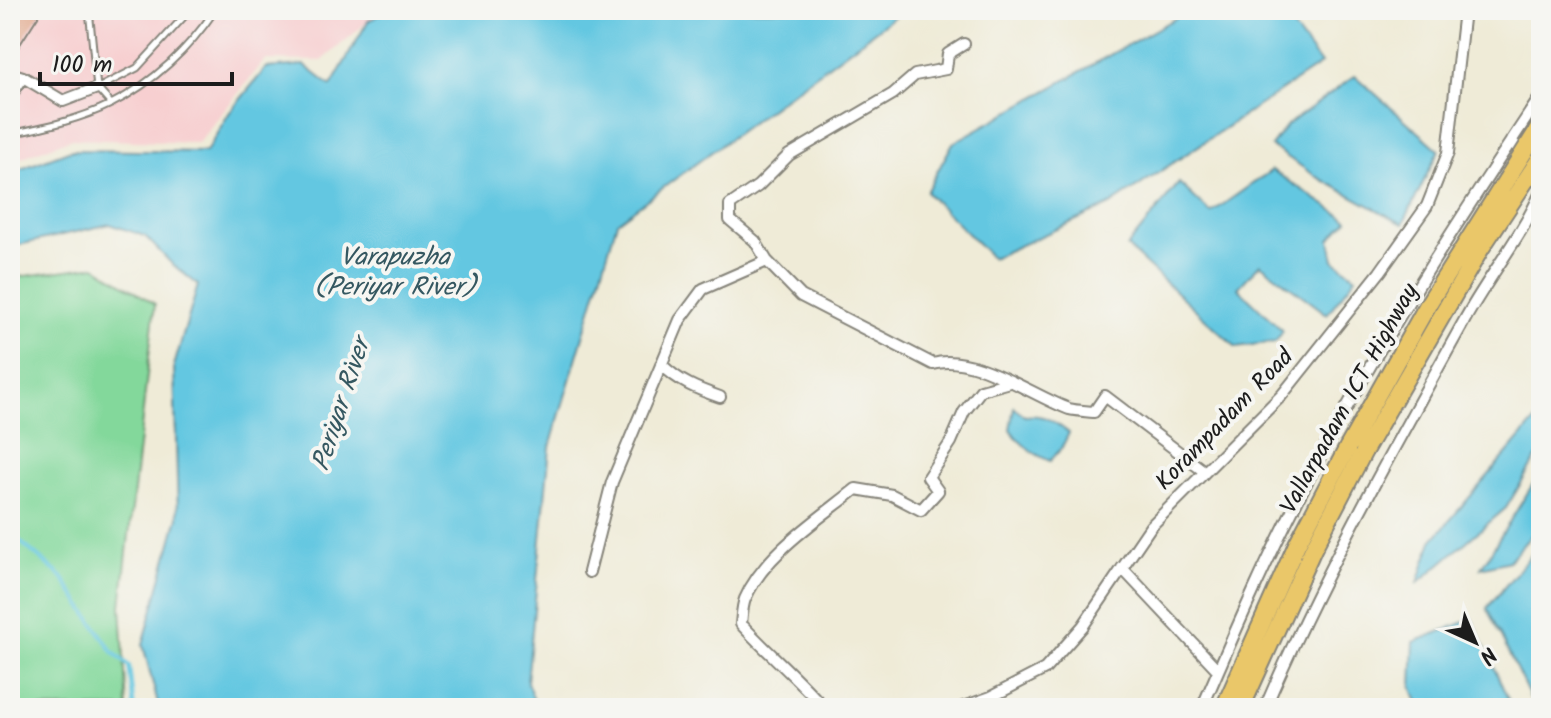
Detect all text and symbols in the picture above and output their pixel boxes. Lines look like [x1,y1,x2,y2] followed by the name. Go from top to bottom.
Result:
[40,36,232,86] scale bar
[52,46,112,85] text: 100 m
[314,237,479,309] water label: Varapuzha (Periyar River)
[1270,276,1430,522] street label: Vallarpadam ICT Highway
[301,328,385,476] water label: Periyar River
[1146,339,1304,501] street label: Korampadam Road
[1435,602,1515,682] north arrow
[1470,637,1504,672] text: N

